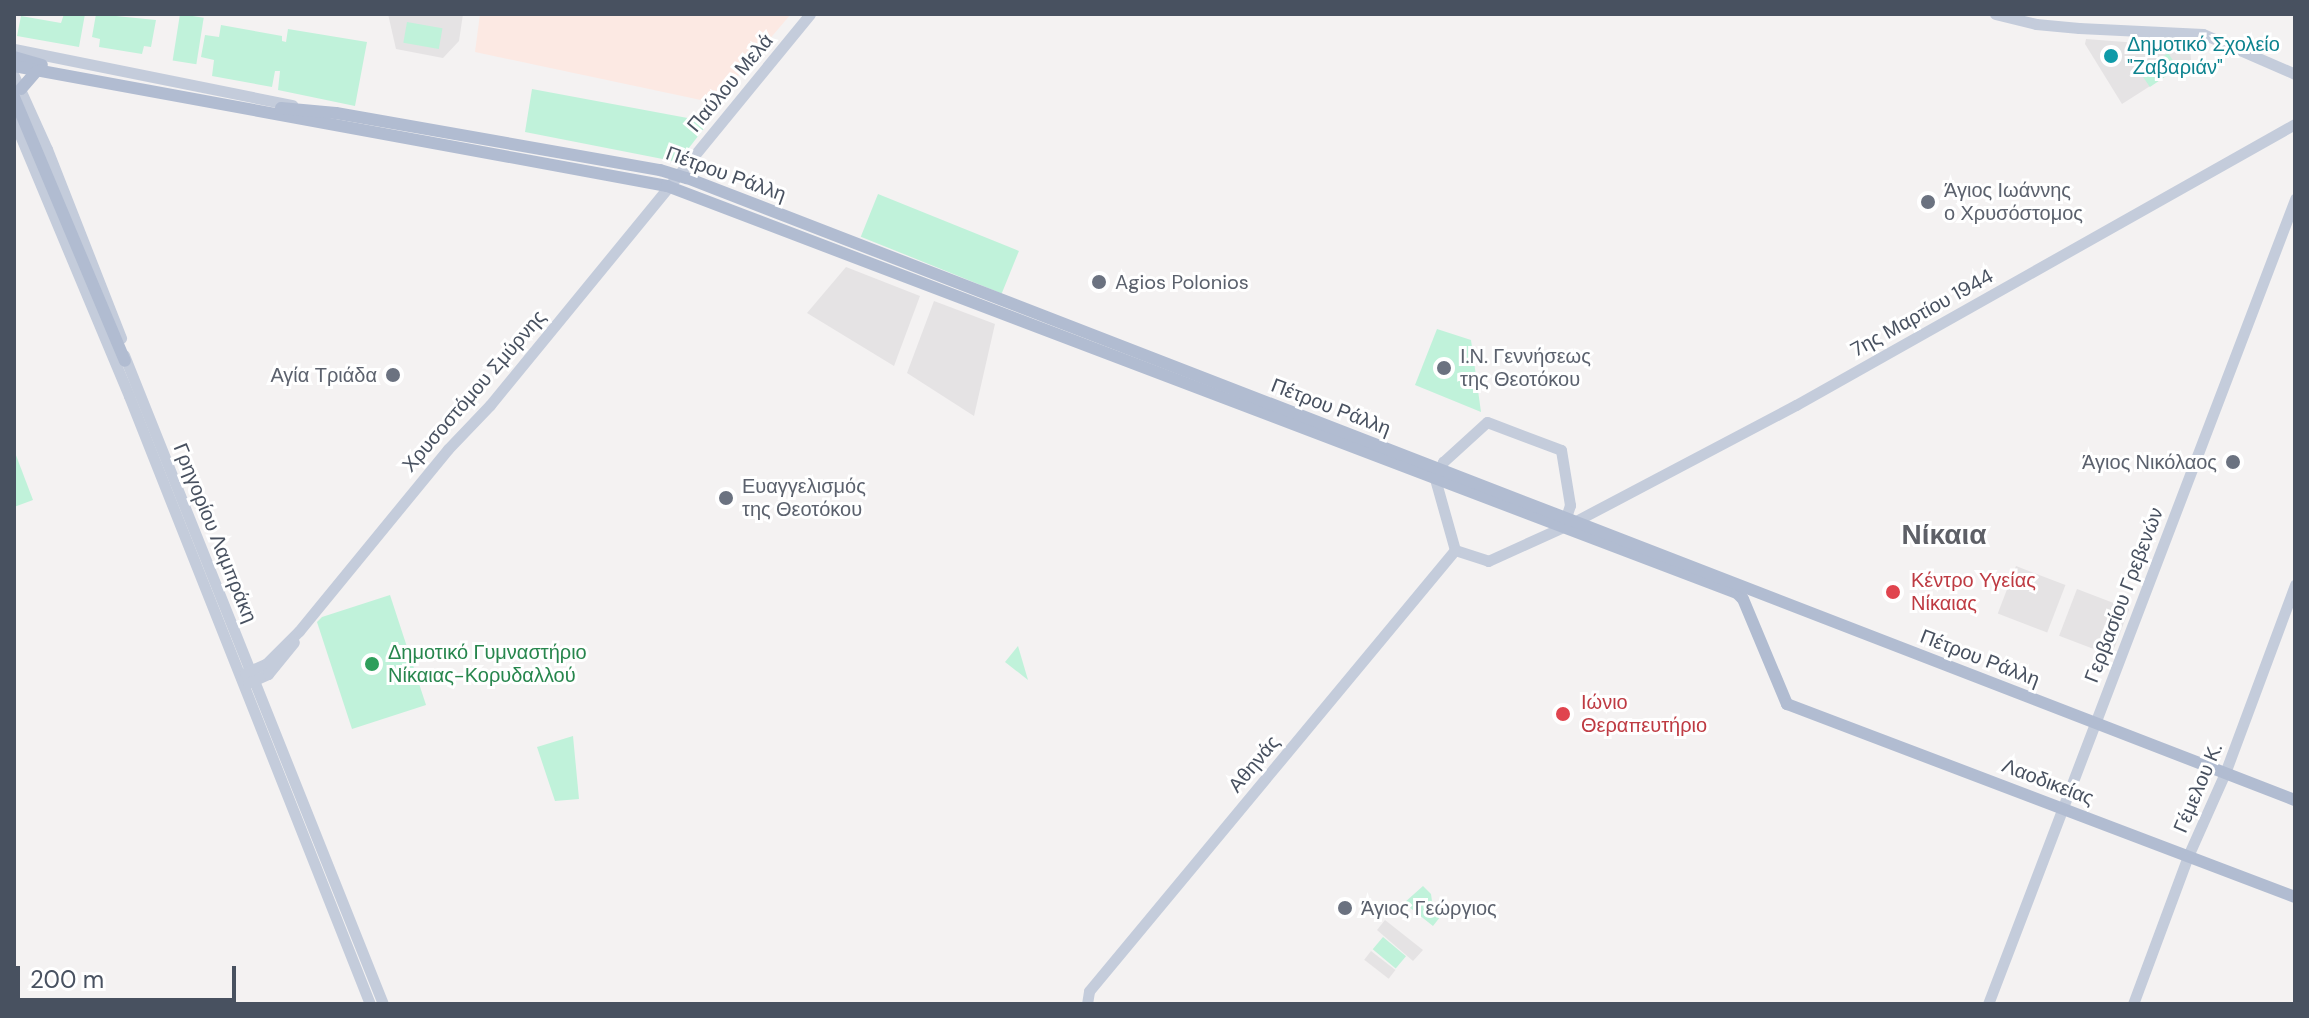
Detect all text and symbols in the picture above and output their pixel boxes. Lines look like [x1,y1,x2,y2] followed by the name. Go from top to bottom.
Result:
[682,29,778,137] street label: Παύλου Μελά
[2127,32,2280,79] place label: Δημοτικό Σχολείο "Ζαβαριάν"
[2102,47,2120,65] marker: Δημοτικό Σχολείο "Ζαβαριάν"
[663,141,789,207] street label: Πέτρου Ράλλη
[1944,178,2083,225] place label: Άγιος Ιωάννης ο Χρυσόστομος
[1919,193,1937,211] marker: Άγιος Ιωάννης ο Χρυσόστομος
[1847,264,1997,362] street label: 7ης Μαρτίου 1944
[1115,270,1249,294] place label: Agios Polonios
[1090,273,1108,291] marker: Agios Polonios
[397,305,551,477] street label: Χρυσοστόμου Σμύρνης
[1460,344,1591,391] place label: Ι.Ν. Γεννήσεως της Θεοτόκου
[1435,359,1453,377] marker: Ι.Ν. Γεννήσεως της Θεοτόκου
[270,363,377,387] place label: Αγία Τριάδα
[384,366,402,384] marker: Αγία Τριάδα
[1268,373,1394,441] street label: Πέτρου Ράλλη
[168,440,262,626] street label: Γρηγορίου Λαμπράκη
[2082,450,2217,474] place label: Άγιος Νικόλαος
[2224,453,2242,471] marker: Άγιος Νικόλαος
[742,474,866,521] place label: Ευαγγελισμός της Θεοτόκου
[717,489,735,507] marker: Ευαγγελισμός της Θεοτόκου
[2079,504,2169,686] street label: Γερβασίου Γρεβενών
[1902,518,1986,552] district label: Νίκαια
[1911,568,2036,615] place label: Κέντρο Υγείας Νίκαιας
[1882,581,1904,603] marker: Κέντρο Υγείας Νίκαιας
[1917,624,2043,692] street label: Πέτρου Ράλλη
[388,640,587,687] place label: Δημοτικό Γυμναστήριο Νίκαιας-Κορυδαλλού
[363,655,381,673] marker: Δημοτικό Γυμναστήριο Νίκαιας-Κορυδαλλού
[1581,690,1707,737] place label: Ιώνιο Θεραπευτήριο
[1552,703,1574,725] marker: Ιώνιο Θεραπευτήριο
[1223,731,1285,797] street label: Αθηνάς
[2168,740,2228,836] street label: Γέμελου Κ.
[1999,754,2097,810] street label: Λαοδικείας
[1361,896,1497,920] place label: Άγιος Γεώργιος
[1336,899,1354,917] marker: Άγιος Γεώργιος
[20,950,240,1000] scale bar
[30,964,104,995] text: 200 m

